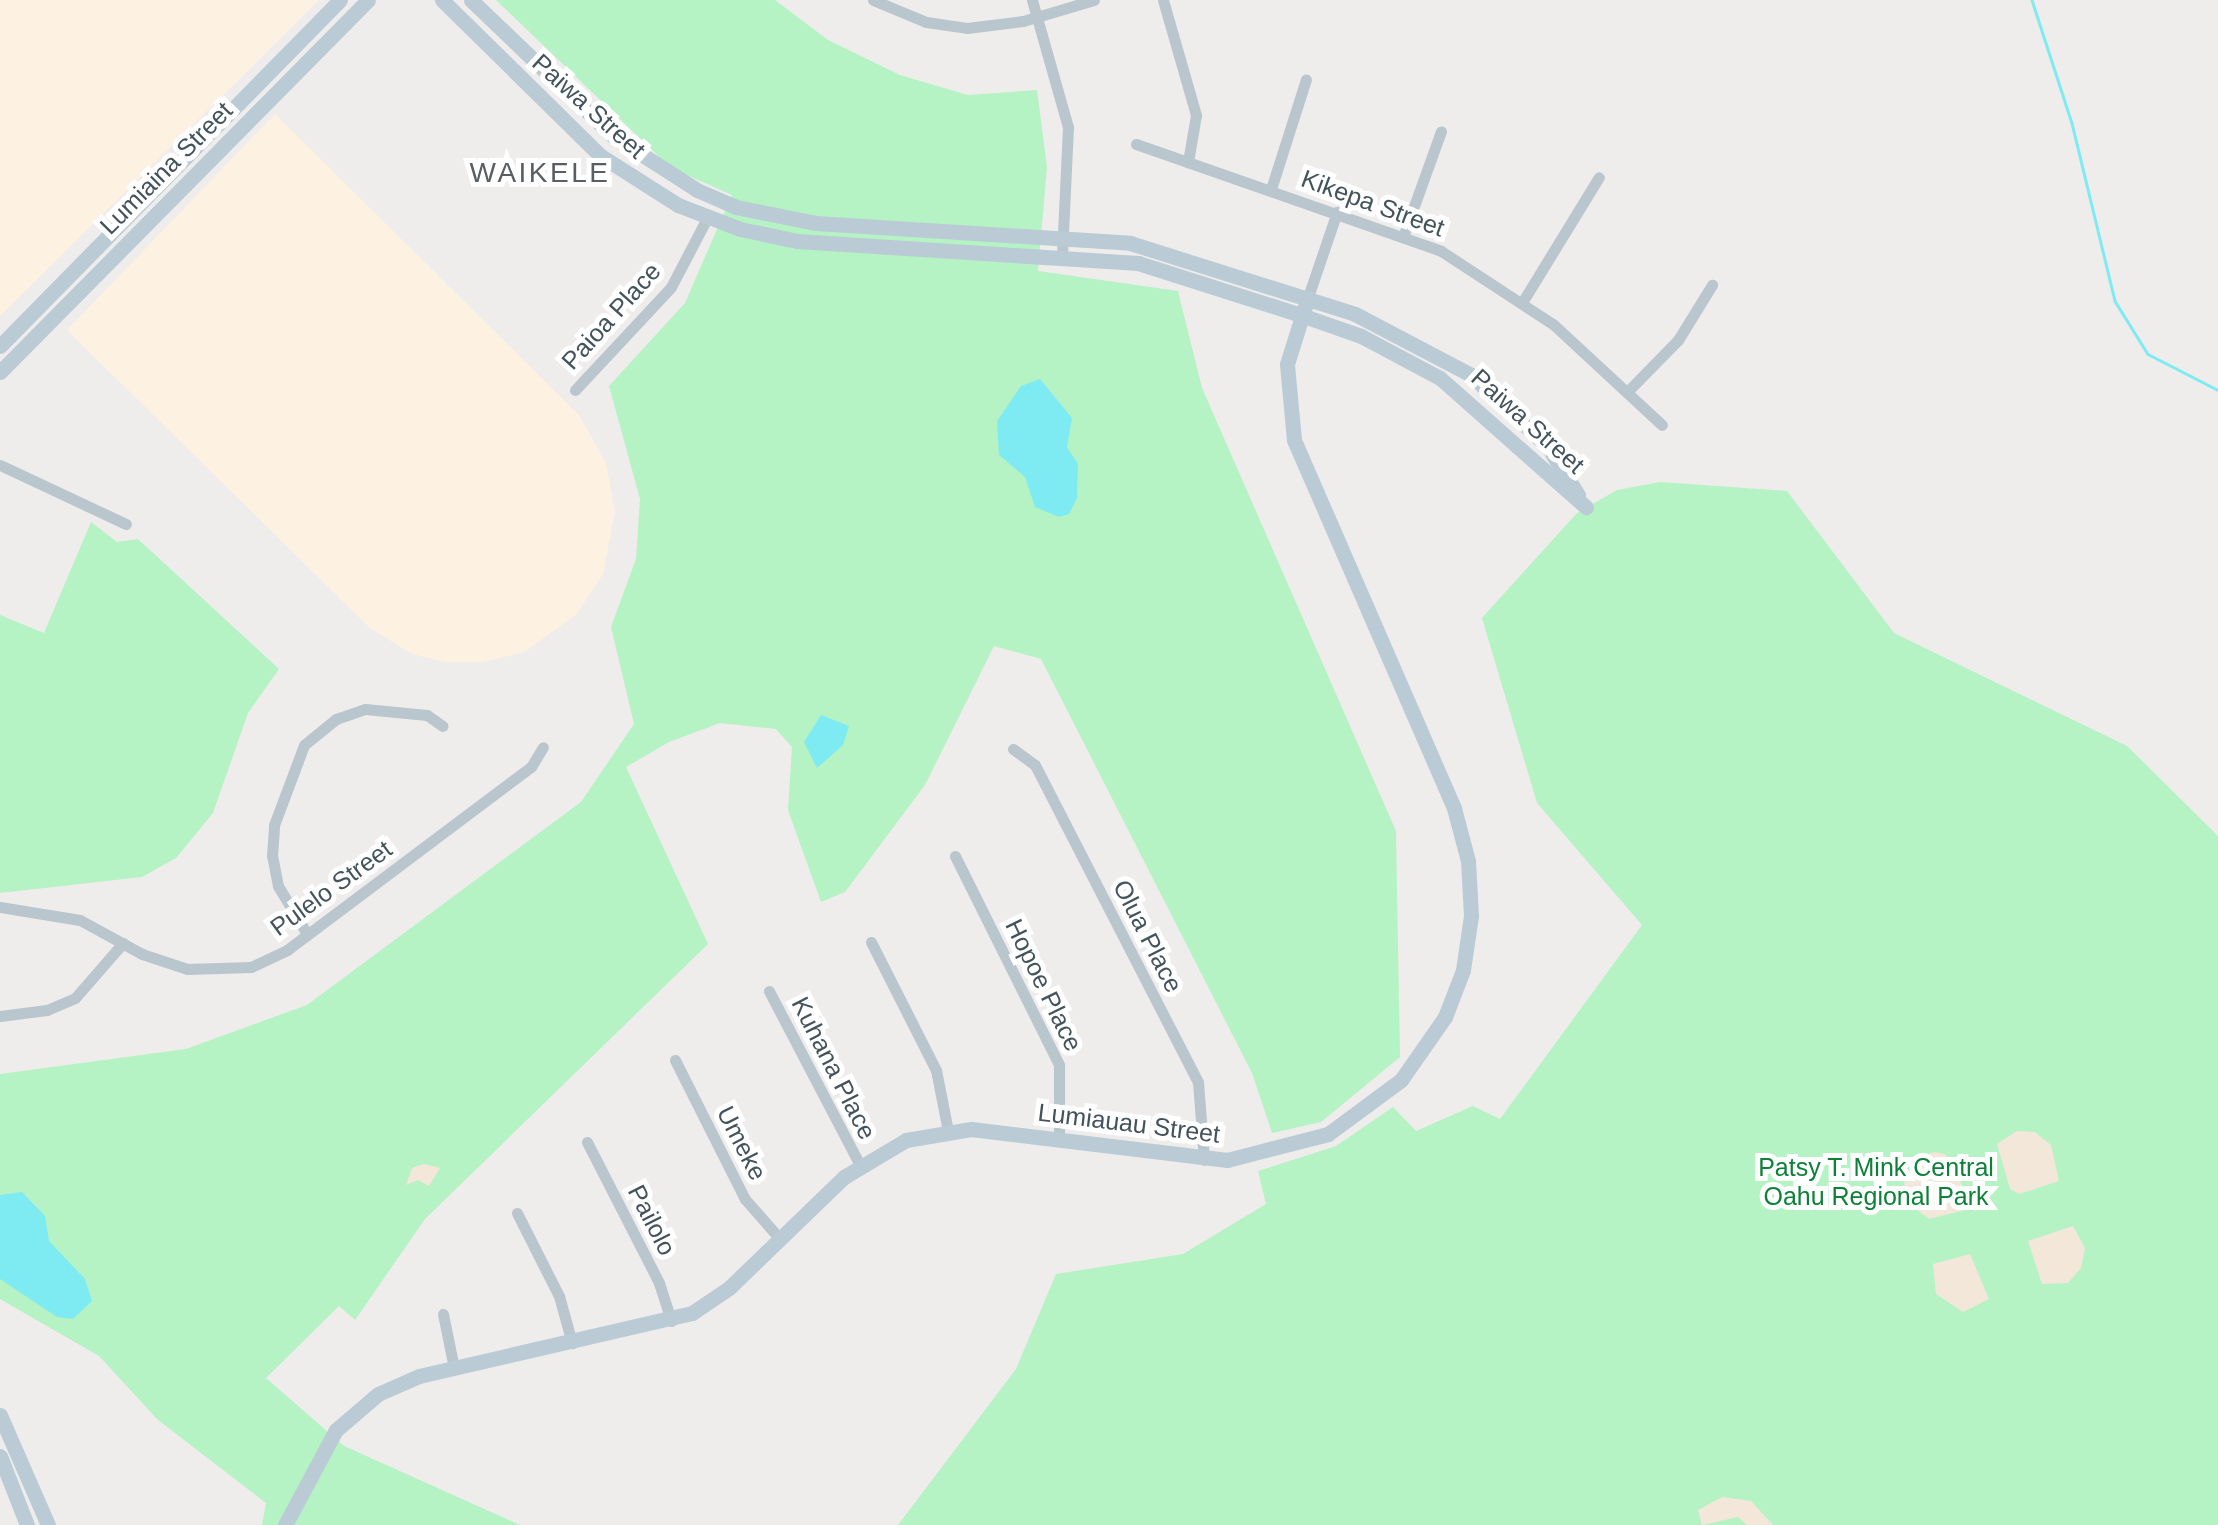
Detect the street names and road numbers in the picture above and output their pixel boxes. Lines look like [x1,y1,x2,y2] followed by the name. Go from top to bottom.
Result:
[526,47,652,165] street label: Paiwa Street
[93,95,239,241] street label: Lumiaina Street
[1297,163,1449,243] street label: Kikepa Street
[555,256,667,376] street label: Paioa Place
[1465,362,1591,480] street label: Paiwa Street
[264,834,398,942] street label: Pulelo Street
[1107,875,1189,997] street label: Olua Place
[999,914,1089,1056] street label: Hopoe Place
[785,992,883,1144] street label: Kuhana Place
[1036,1097,1222,1149] street label: Lumiauau Street
[711,1101,773,1185] street label: Umeke
[622,1180,682,1260] street label: Pailolo

